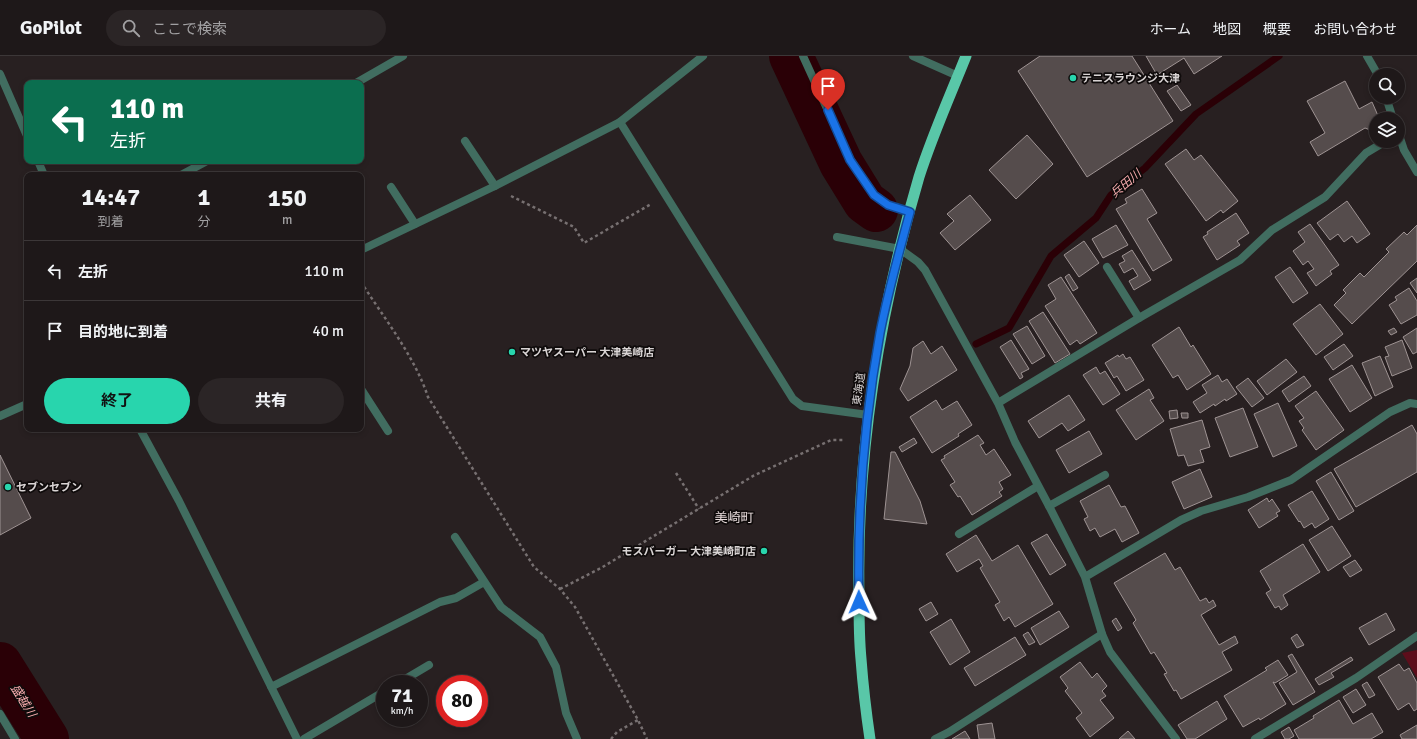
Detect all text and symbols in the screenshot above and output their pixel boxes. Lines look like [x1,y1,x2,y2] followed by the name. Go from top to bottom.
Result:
[106,10,386,46] search box
[20,16,82,40] text: GoPilot
[120,17,142,39] icon: search
[152,20,227,38] text: ここで検索
[1149,21,1191,38] text: ホーム
[1213,21,1241,38] text: 地図
[1263,21,1291,38] text: 概要
[1313,21,1397,38] text: お問い合わせ
[1369,68,1405,148] map controls
[1369,68,1405,104] button: search
[811,69,845,110] pin
[1081,72,1180,85] place label: テニスラウンジ大津
[1068,73,1078,83] marker: テニスラウンジ大津
[817,75,839,97] icon: arrive
[110,92,184,126] text: 110 m
[44,96,96,148] icon: left
[1369,112,1405,148] button: layers
[110,130,146,152] text: 左折
[1107,165,1146,201] water label: 兵田川
[81,182,140,212] text: 14:47
[198,182,210,212] text: 1
[268,183,307,213] text: 150
[282,212,292,228] text: m
[98,214,124,230] text: 到着
[197,214,211,230] text: 分
[44,260,66,282] icon: left
[304,262,344,280] text: 110 m
[78,263,108,281] text: 左折
[44,320,66,342] icon: arrive
[313,322,344,340] text: 40 m
[78,323,168,341] text: 目的地に到着
[520,346,654,359] place label: マツヤスーパー 大津美崎店
[507,347,517,357] marker: マツヤスーパー 大津美崎店
[850,372,868,406] street label: 東海道
[44,378,190,424] button: 終了
[198,378,344,424] button: 共有
[16,481,82,494] place label: セブンセブン
[3,482,13,492] marker: セブンセブン
[714,510,754,526] district label: 美崎町
[622,545,756,558] place label: モスバーガー 大津美崎町店
[759,546,769,556] marker: モスバーガー 大津美崎町店
[838,581,880,623] position arrow
[436,675,488,727] speed limit sign: 80
[7,682,40,722] water label: 盛越川
[391,683,413,708] text: 71
[391,705,413,717] text: km/h

